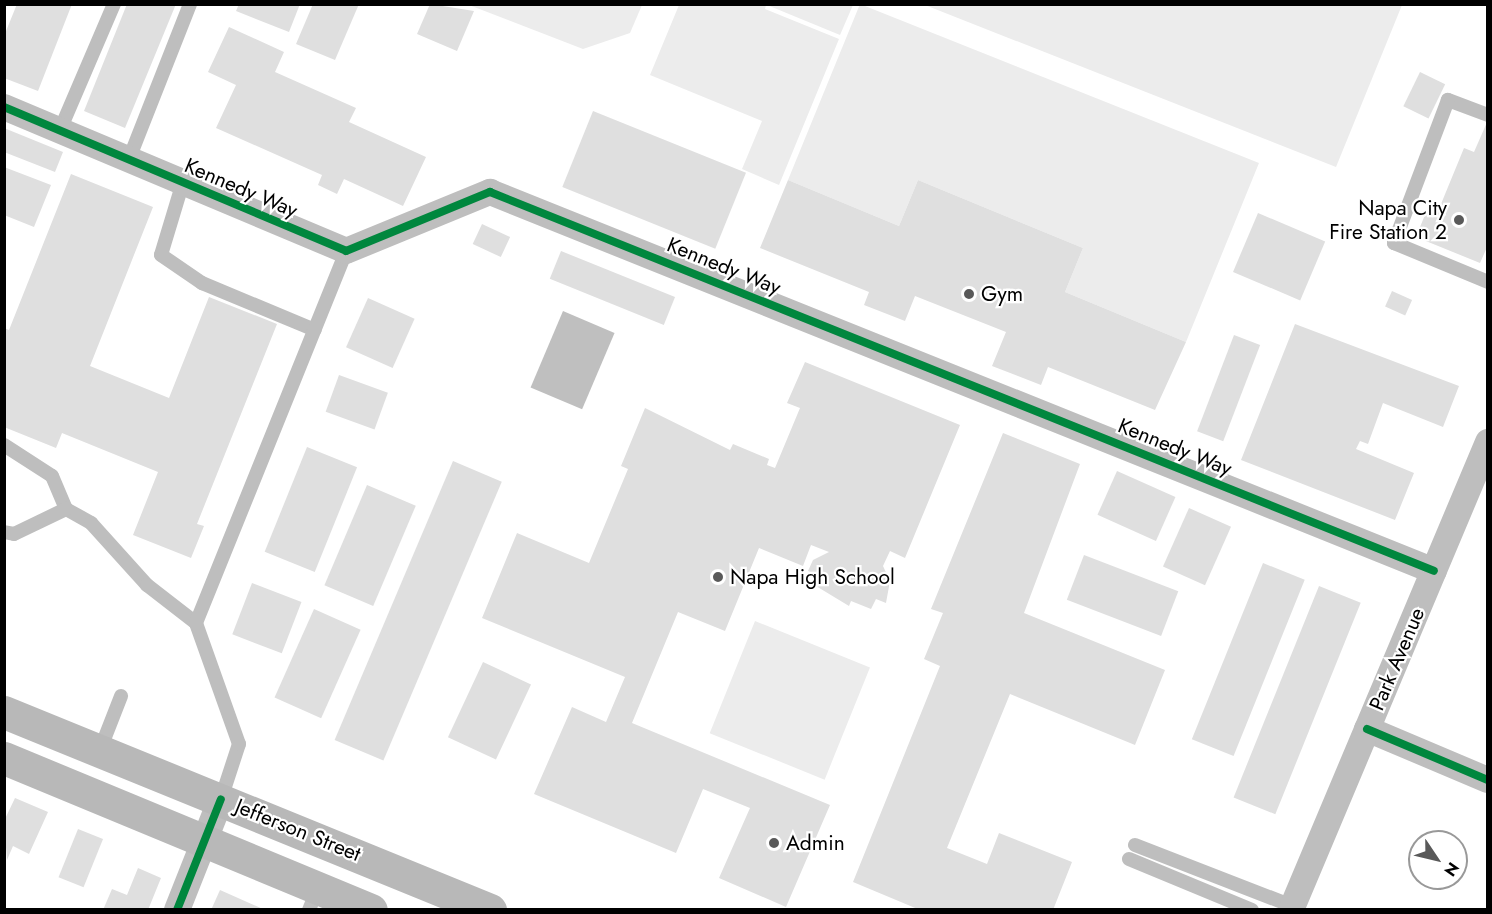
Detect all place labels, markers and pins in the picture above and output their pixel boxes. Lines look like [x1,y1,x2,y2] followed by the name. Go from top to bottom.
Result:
[1329,195,1447,245] place label: Napa City Fire Station 2
[1452,213,1466,227] marker: Napa City Fire Station 2
[981,281,1023,307] place label: Gym
[962,287,976,301] marker: Gym
[730,564,895,590] place label: Napa High School
[711,570,725,584] marker: Napa High School
[786,830,845,856] place label: Admin
[767,836,781,850] marker: Admin

